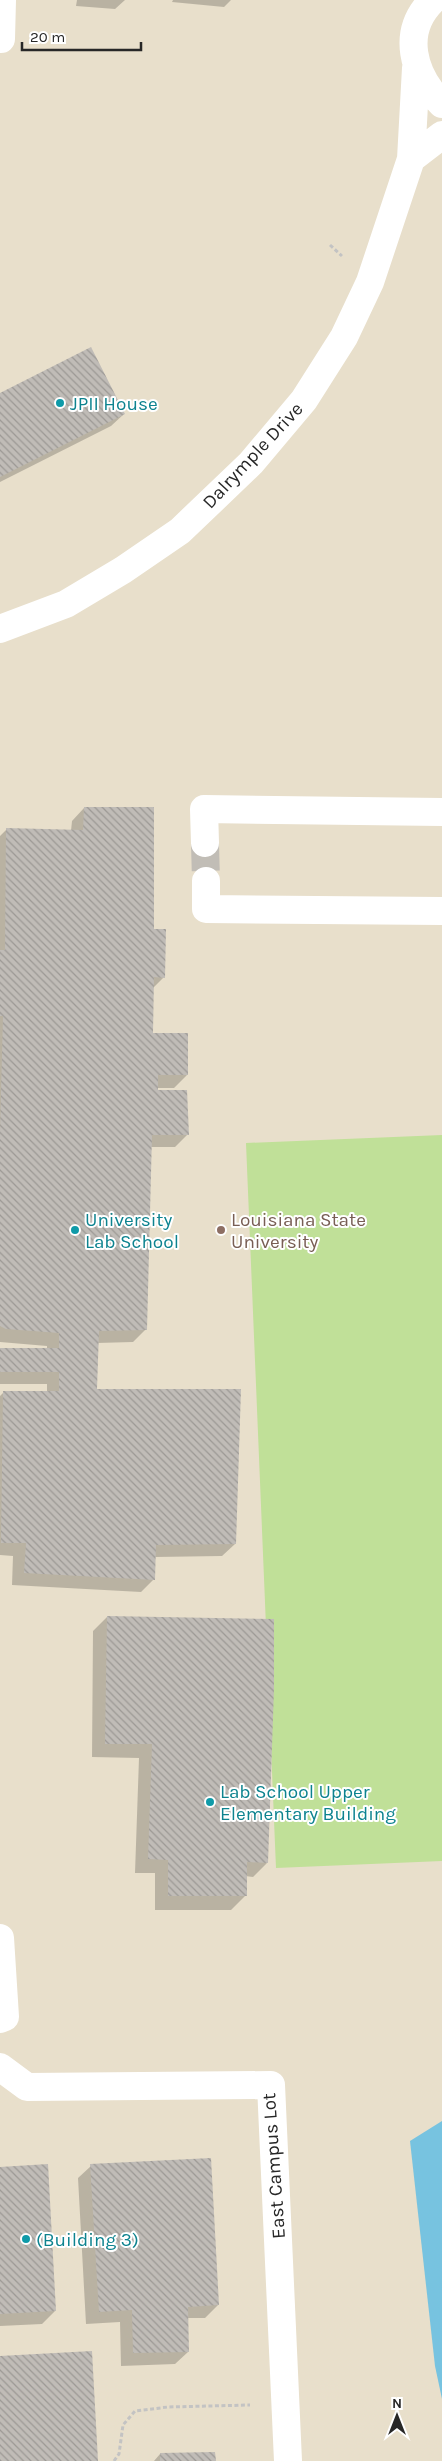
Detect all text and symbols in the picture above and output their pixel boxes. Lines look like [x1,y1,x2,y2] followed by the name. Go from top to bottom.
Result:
[22,20,141,52] scale bar
[30,28,65,46] text: 20 m
[70,393,158,415] place label: JPII House
[54,397,66,409] marker: JPII House
[198,398,307,513] street label: Dalrymple Drive
[85,1209,179,1253] place label: University Lab School
[231,1209,366,1253] place label: Louisiana State University
[69,1224,81,1236] marker: University Lab School
[215,1224,227,1236] marker: Louisiana State University
[220,1781,396,1825] place label: Lab School Upper Elementary Building
[204,1796,216,1808] marker: Lab School Upper Elementary Building
[258,2092,290,2240] street label: East Campus Lot
[36,2229,139,2251] place label: (Building 3)
[20,2233,32,2245] marker: (Building 3)
[372,2391,422,2441] north arrow
[392,2395,402,2412] text: N

